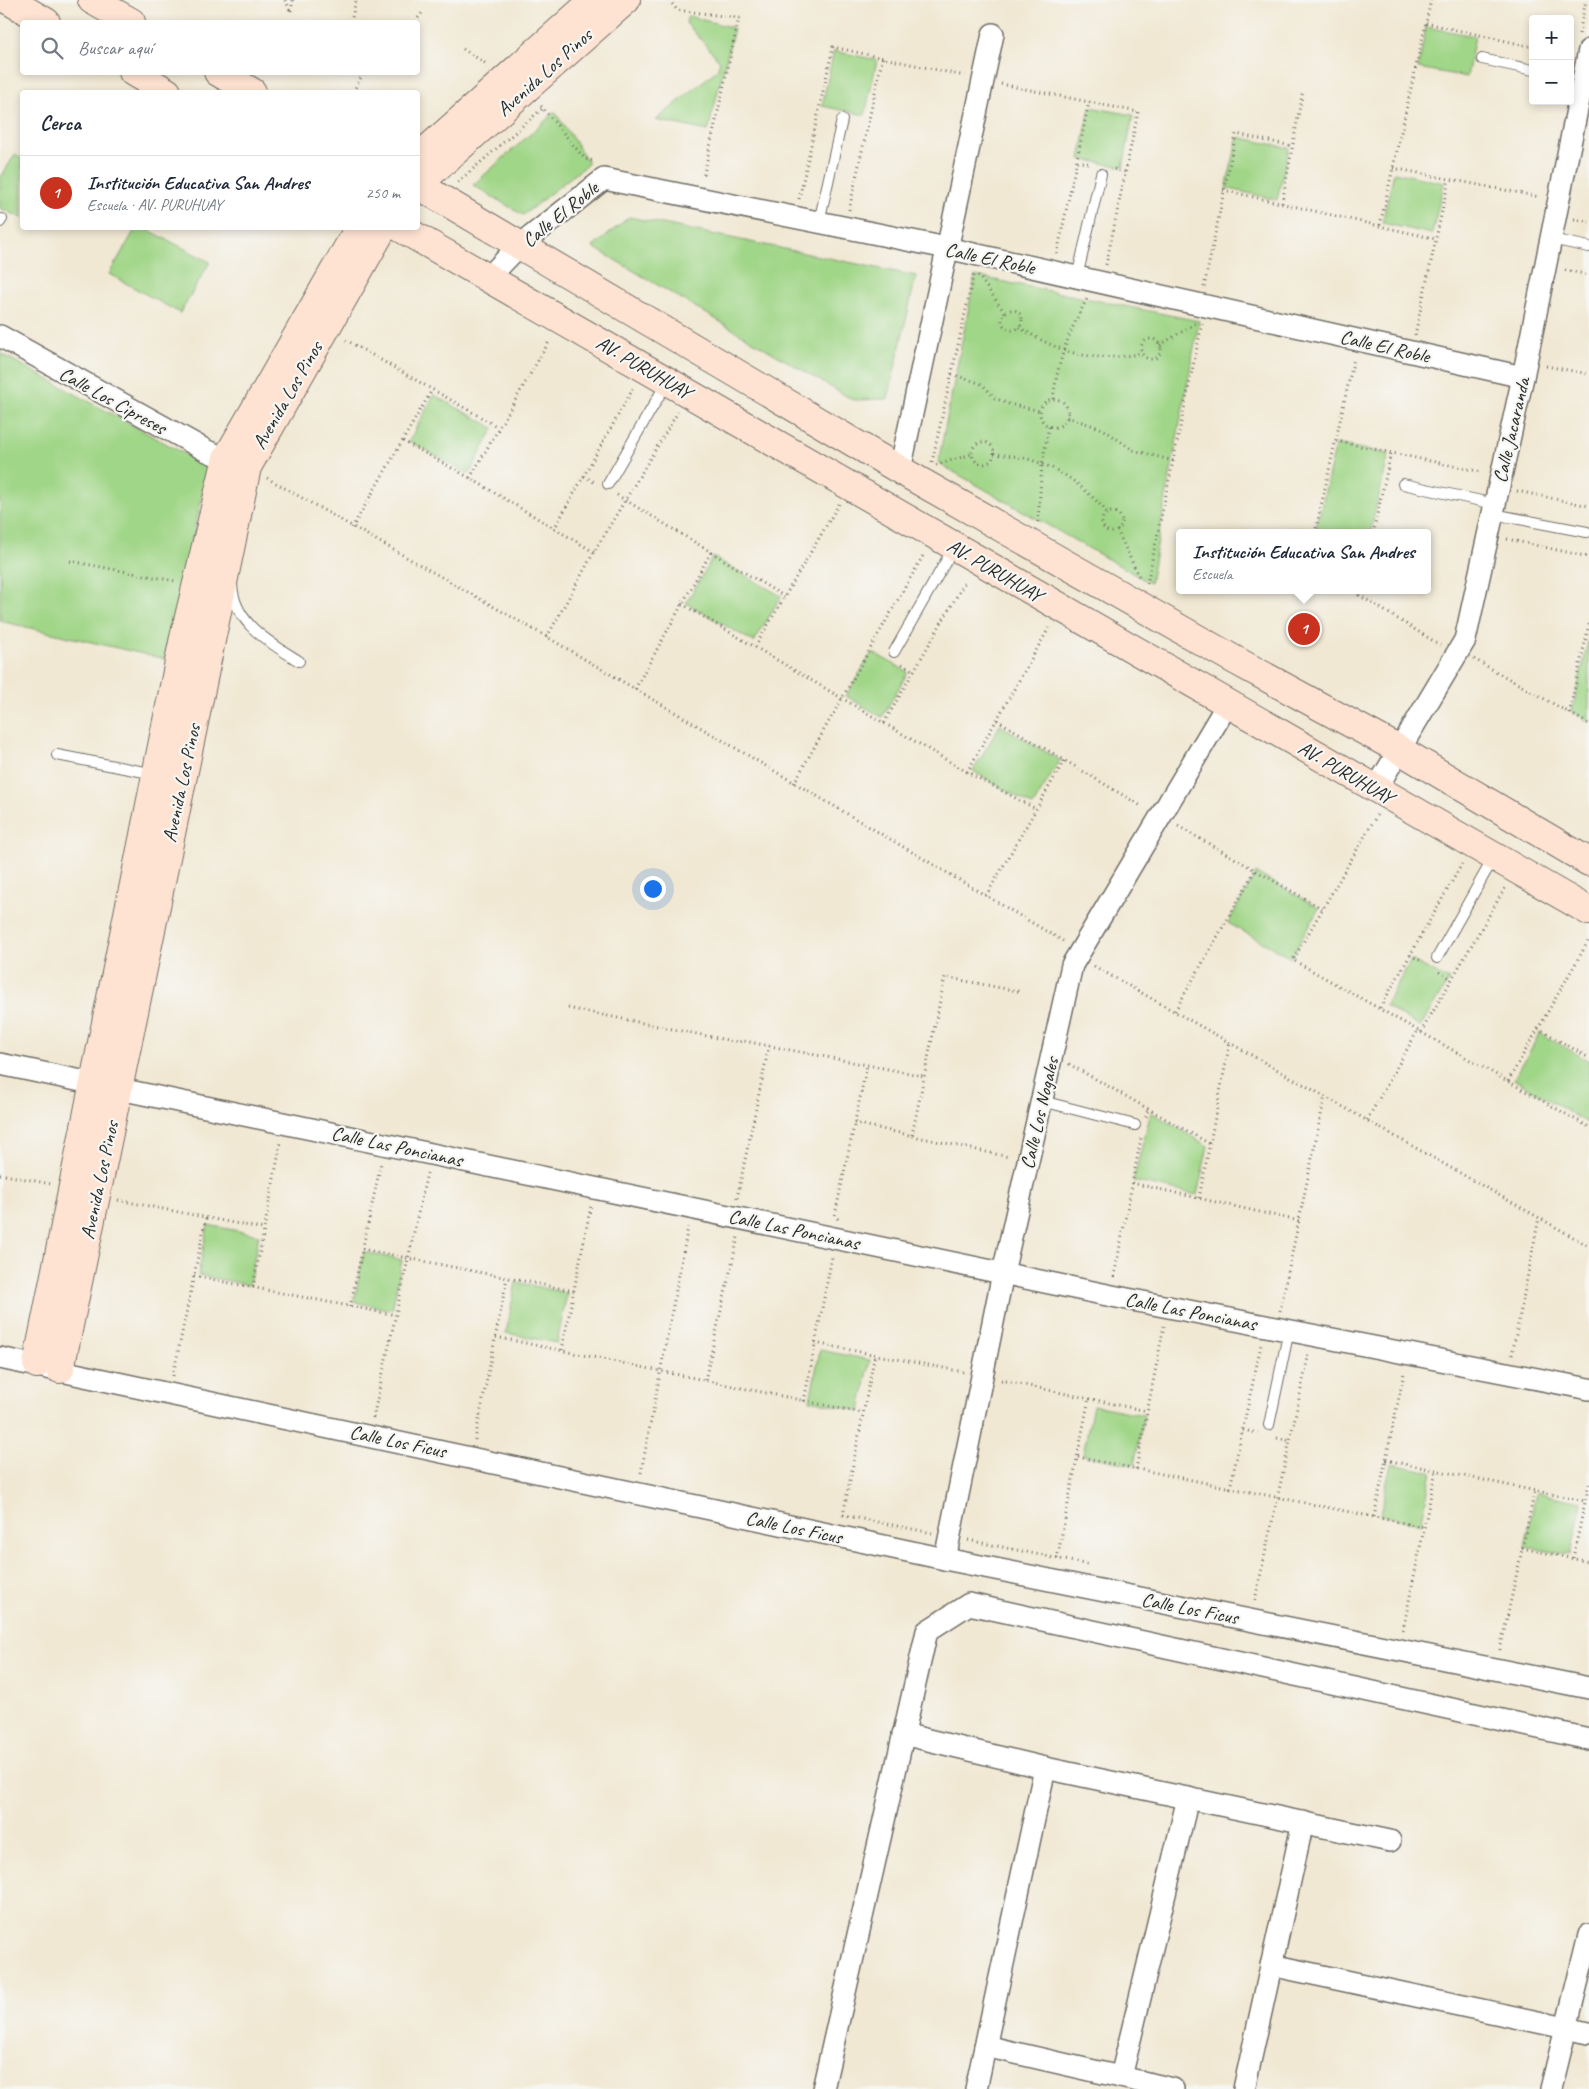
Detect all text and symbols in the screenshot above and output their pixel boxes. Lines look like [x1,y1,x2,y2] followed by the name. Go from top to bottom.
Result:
[1529,15,1574,105] map controls
[1529,15,1574,60] button: +
[20,20,420,75] search box
[491,21,599,122] street label: Avenida Los Pinos
[38,34,66,62] icon: search
[78,36,152,60] text: Buscar aquí
[1529,60,1574,105] button: −
[40,110,81,136] text: Cerca
[87,171,309,195] text: Institución Educativa San Andres
[517,175,605,253] street label: Calle El Roble
[52,183,60,203] text: 1
[366,183,400,203] text: 250 m
[87,195,222,215] text: Escuela · AV. PURUHUAY
[943,237,1039,281] street label: Calle El Roble
[1338,324,1434,369] street label: Calle El Roble
[592,330,699,407] street label: AV. PURUHUAY
[247,335,329,453] street label: Avenida Los Pinos
[55,361,172,441] street label: Calle Los Cipreses
[1487,373,1536,485] street label: Calle Jacaranda
[1176,529,1431,594] popup
[943,533,1050,610] street label: AV. PURUHUAY
[1192,540,1415,564] text: Institución Educativa San Andres
[1192,564,1232,584] text: Escuela
[1288,610,1320,648] pin: 1
[157,720,207,844] street label: Avenida Los Pinos
[1294,735,1401,812] street label: AV. PURUHUAY
[640,876,666,902] your location
[1015,1053,1065,1171] street label: Calle Los Nogales
[75,1117,125,1241] street label: Avenida Los Pinos
[329,1120,467,1173] street label: Calle Las Poncianas
[726,1203,864,1256] street label: Calle Las Poncianas
[1123,1287,1261,1337] street label: Calle Las Poncianas
[347,1419,451,1464] street label: Calle Los Ficus
[743,1505,847,1550] street label: Calle Los Ficus
[1139,1587,1242,1631] street label: Calle Los Ficus

